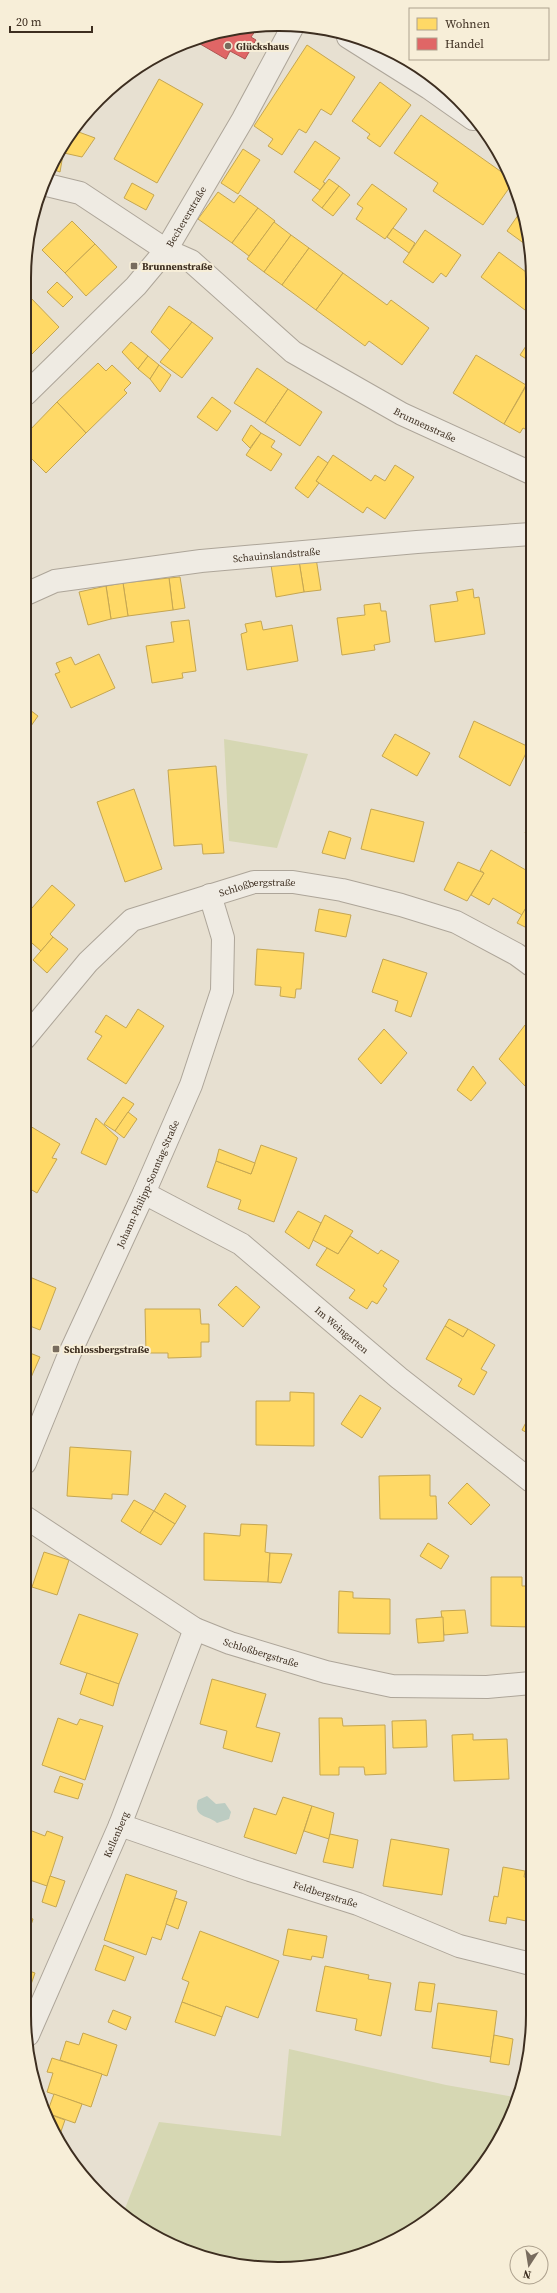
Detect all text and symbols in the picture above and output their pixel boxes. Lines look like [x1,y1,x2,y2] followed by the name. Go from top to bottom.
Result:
[10,8,92,34] scale bar
[409,8,549,60] legend
[16,14,42,30] text: 20 m
[445,16,490,32] text: Wohnen
[445,36,484,52] text: Handel
[236,40,290,53] place label: Glückshaus
[223,41,233,51] marker: Glückshaus
[163,184,209,249] street label: Bechererstraße
[142,260,213,273] place label: Brunnenstraße
[129,261,139,271] marker: Brunnenstraße
[392,404,459,445] street label: Brunnenstraße
[232,544,321,565] street label: Schauinslandstraße
[217,875,297,899] street label: Schloßbergstraße
[113,1118,182,1251] street label: Johann-Philipp-Sonntag-Straße
[312,1303,372,1356] street label: Im Weingarten
[64,1343,149,1356] place label: Schlossbergstraße
[51,1344,61,1354] marker: Schlossbergstraße
[222,1635,301,1670] street label: Schloßbergstraße
[100,1809,131,1859] street label: Kellenberg
[292,1878,360,1910] street label: Feldbergstraße
[509,2245,549,2285] north arrow
[522,2266,533,2282] text: N

